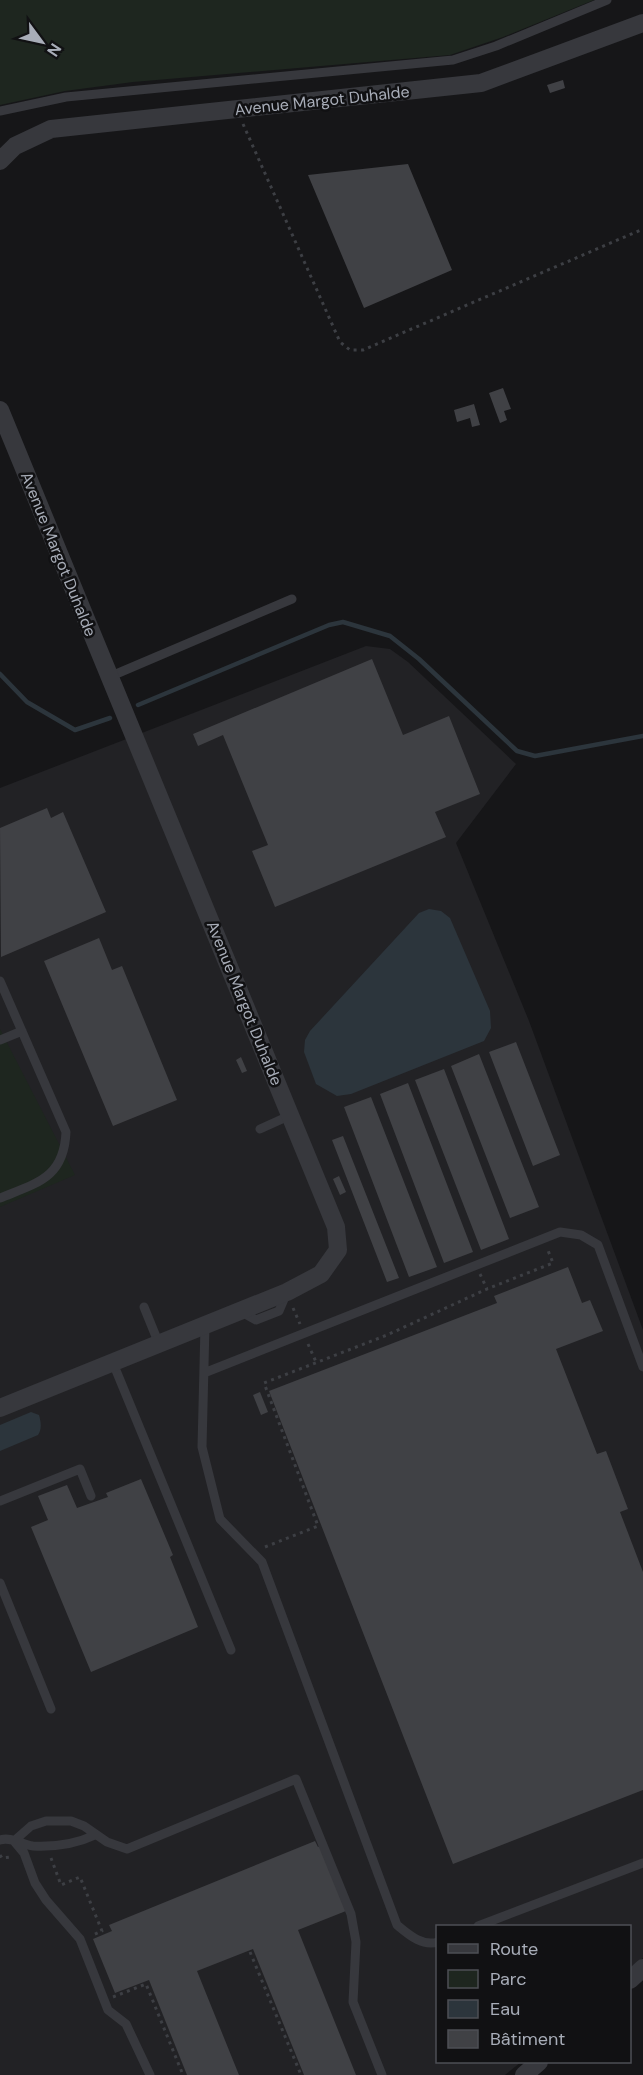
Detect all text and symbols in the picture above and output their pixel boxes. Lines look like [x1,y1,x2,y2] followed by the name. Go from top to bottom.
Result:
[12,12,72,72] north arrow
[42,39,66,61] text: N
[234,81,410,120] street label: Avenue Margot Duhalde
[16,469,101,640] street label: Avenue Margot Duhalde
[202,918,287,1089] street label: Avenue Margot Duhalde
[436,1925,631,2063] legend
[490,1937,538,1961] text: Route
[490,1967,526,1991] text: Parc
[490,1997,520,2021] text: Eau
[490,2027,565,2051] text: Bâtiment

